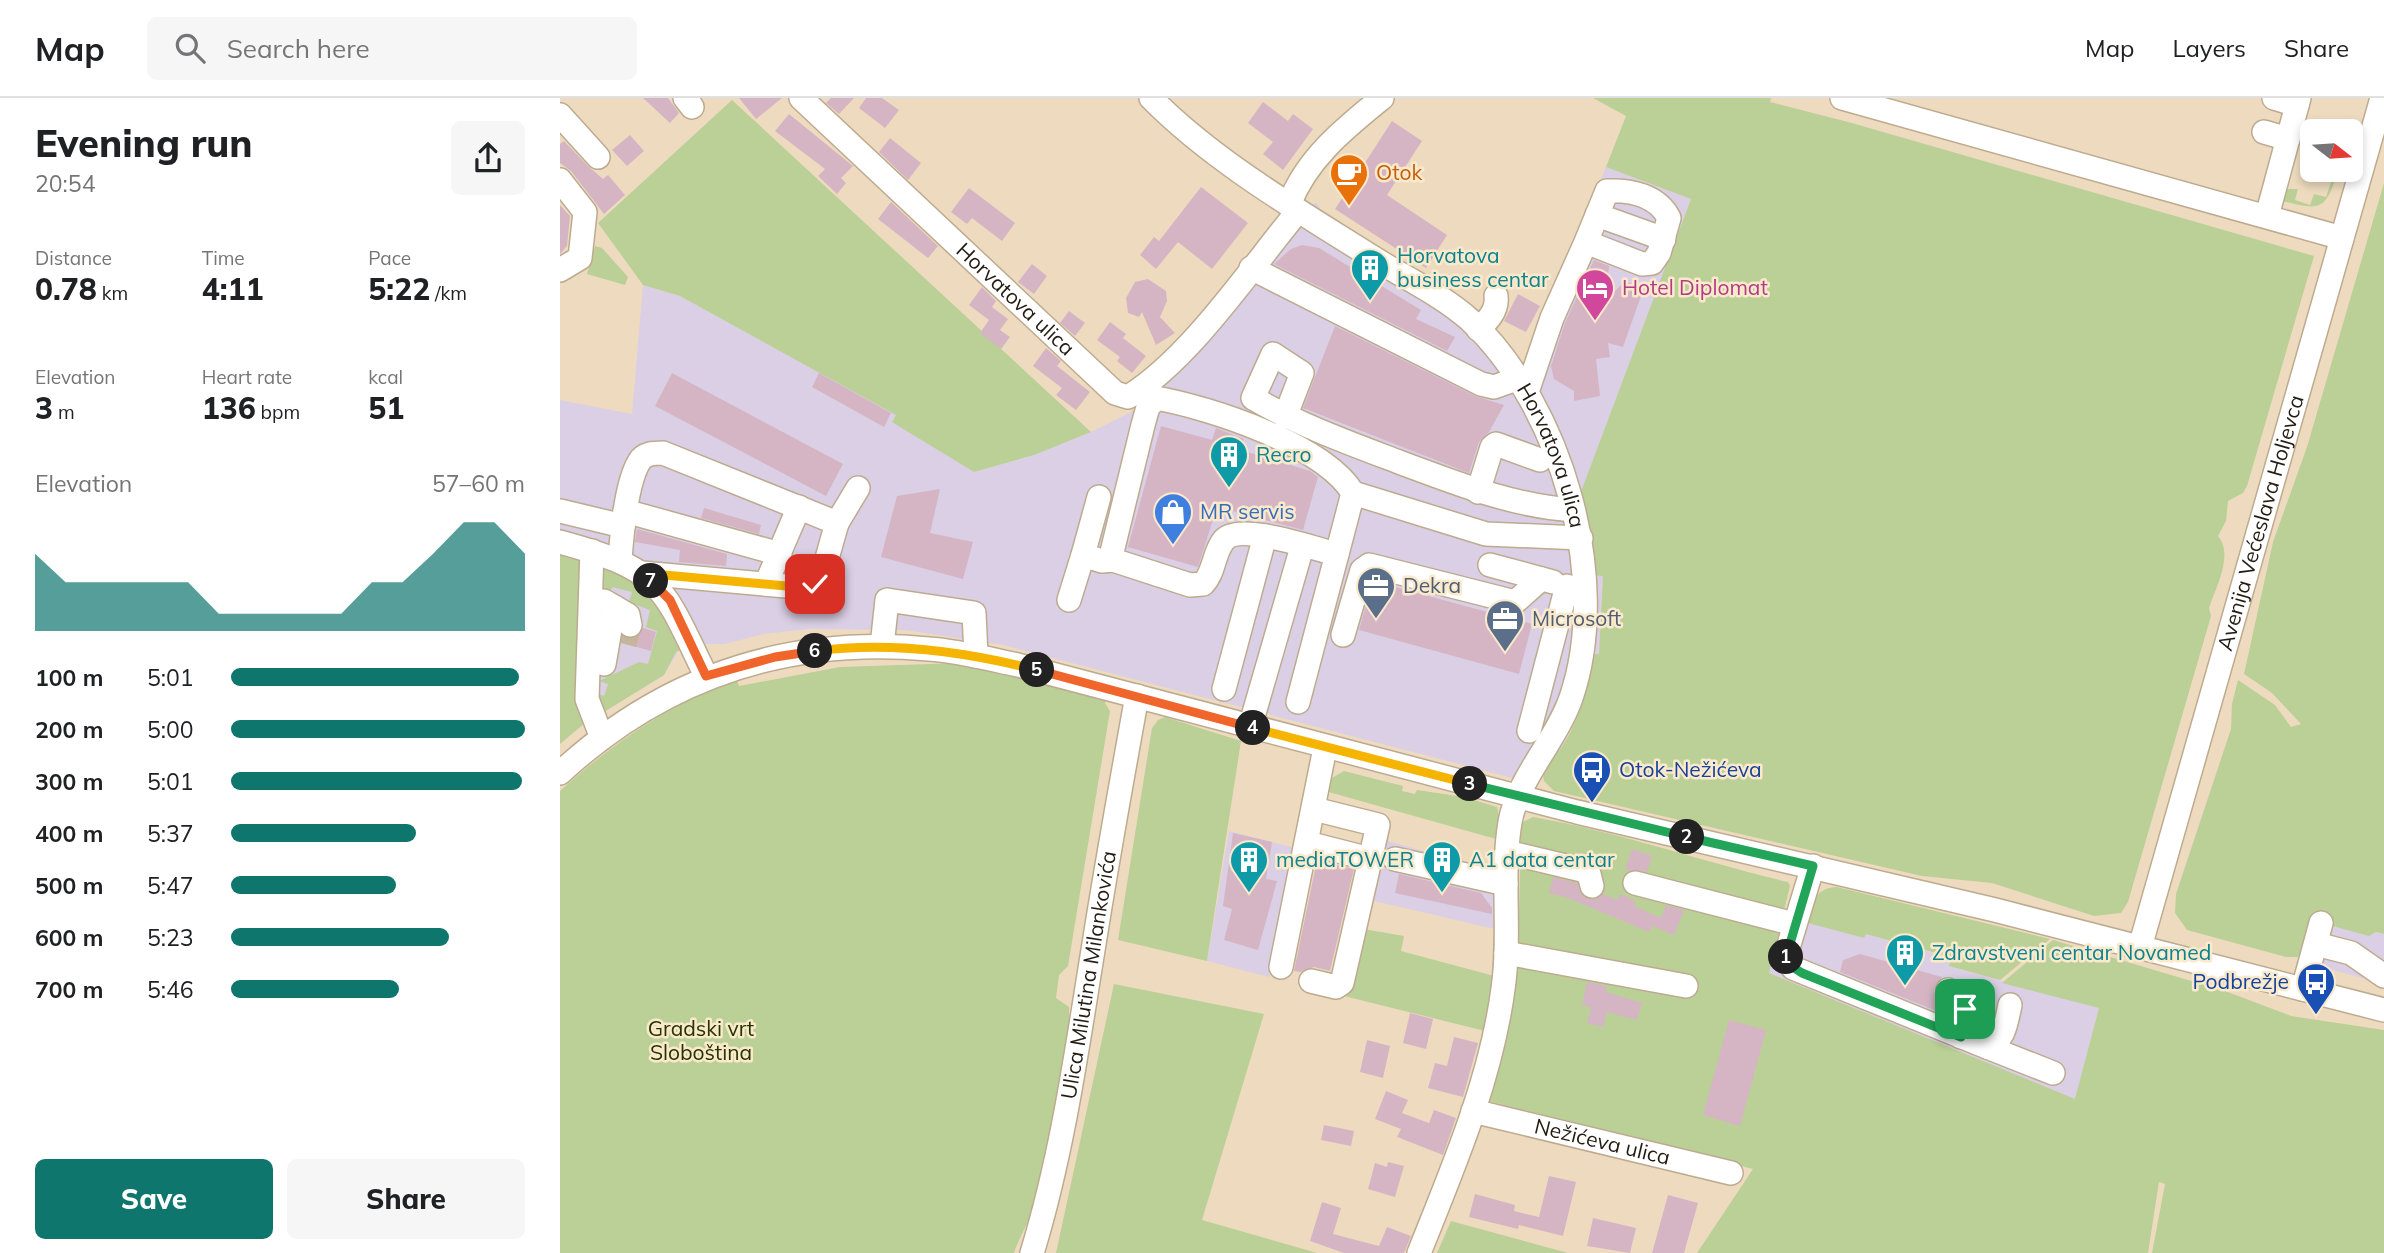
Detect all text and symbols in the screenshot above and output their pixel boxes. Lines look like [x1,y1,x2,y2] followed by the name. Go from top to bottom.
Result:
[147,17,637,80] search box
[35,28,105,69] text: Map
[171,29,209,67] icon: search
[227,32,370,65] text: Search here
[2085,33,2134,63] text: Map
[2172,33,2246,63] text: Layers
[2284,33,2349,63] text: Share
[35,119,253,167] text: Evening run
[2300,119,2362,182] north arrow
[2300,119,2363,182] map controls
[451,121,525,195] button: share
[1328,152,1370,207] cafe icon: Otok
[1376,159,1422,185] place label: Otok
[35,169,95,198] text: 20:54
[951,237,1081,360] street label: Horvatova ulica
[1397,242,1549,292] place label: Horvatova business centar
[35,246,112,270] text: Distance
[202,246,245,270] text: Time
[368,246,411,270] text: Pace
[1349,247,1391,302] building icon: Horvatova business centar
[1574,267,1616,322] hotel icon: Hotel Diplomat
[35,270,97,308] text: 0.78
[202,270,263,308] text: 4:11
[368,270,430,308] text: 5:22
[1622,274,1768,300] place label: Hotel Diplomat
[97,281,128,305] text: km
[430,281,467,305] text: /km
[35,365,115,389] text: Elevation
[202,365,292,389] text: Heart rate
[368,365,403,389] text: kcal
[1512,378,1591,530] street label: Horvatova ulica
[35,389,53,427] text: 3
[202,389,256,427] text: 136
[368,389,404,427] text: 51
[2211,392,2309,653] street label: Avenija Većeslava Holjevca
[53,400,75,424] text: m
[256,400,300,424] text: bpm
[1208,434,1250,489] building icon: Recro
[1256,441,1312,467] place label: Recro
[35,469,132,498] text: Elevation
[432,469,525,498] text: 57–60 m
[1152,491,1194,546] shop icon: MR servis
[1200,498,1295,524] place label: MR servis
[785,554,845,614] pin
[634,564,668,598] pin: 7
[796,565,834,603] icon: check
[1355,565,1397,620] office icon: Dekra
[645,568,656,592] text: 7
[1403,572,1461,598] place label: Dekra
[1484,598,1526,653] office icon: Microsoft
[1532,605,1621,631] place label: Microsoft
[798,634,832,668] pin: 6
[809,638,820,662] text: 6
[1020,652,1054,688] pin: 5
[1031,657,1042,681] text: 5
[35,663,103,692] text: 100 m
[147,663,194,692] text: 5:01
[1236,710,1270,746] pin: 4
[35,715,103,744] text: 200 m
[147,715,194,744] text: 5:00
[1247,715,1258,739] text: 4
[1571,749,1613,804] bus stop icon: Otok-Nežićeva
[1619,756,1762,782] place label: Otok-Nežićeva
[1452,766,1488,802] pin: 3
[35,767,103,796] text: 300 m
[147,767,194,796] text: 5:01
[1464,771,1475,795] text: 3
[35,819,103,848] text: 400 m
[147,819,194,848] text: 5:37
[1670,820,1704,854] pin: 2
[1681,824,1692,848] text: 2
[1228,839,1270,894] building icon: mediaTOWER
[1421,839,1463,894] building icon: A1 data centar
[1276,846,1414,872] place label: mediaTOWER
[1469,846,1615,872] place label: A1 data centar
[1055,849,1121,1101] street label: Ulica Milutina Milankovića
[35,871,103,900] text: 500 m
[147,871,194,900] text: 5:47
[35,923,103,952] text: 600 m
[147,923,194,952] text: 5:23
[1884,932,1926,987] building icon: Zdravstveni centar Novamed
[1932,939,2211,965] place label: Zdravstveni centar Novamed
[1768,940,1804,974] pin: 1
[1780,944,1791,968] text: 1
[2295,961,2337,1016] bus stop icon: Podbrežje
[2192,968,2289,994] place label: Podbrežje
[35,975,103,1004] text: 700 m
[147,975,194,1004] text: 5:46
[1935,979,1995,1039] pin
[1946,990,1984,1028] icon: arrive
[648,1015,754,1065] park label: Gradski vrt Sloboština
[1532,1112,1673,1170] street label: Nežićeva ulica
[35,1159,273,1239] button: Save
[287,1159,525,1239] button: Share

